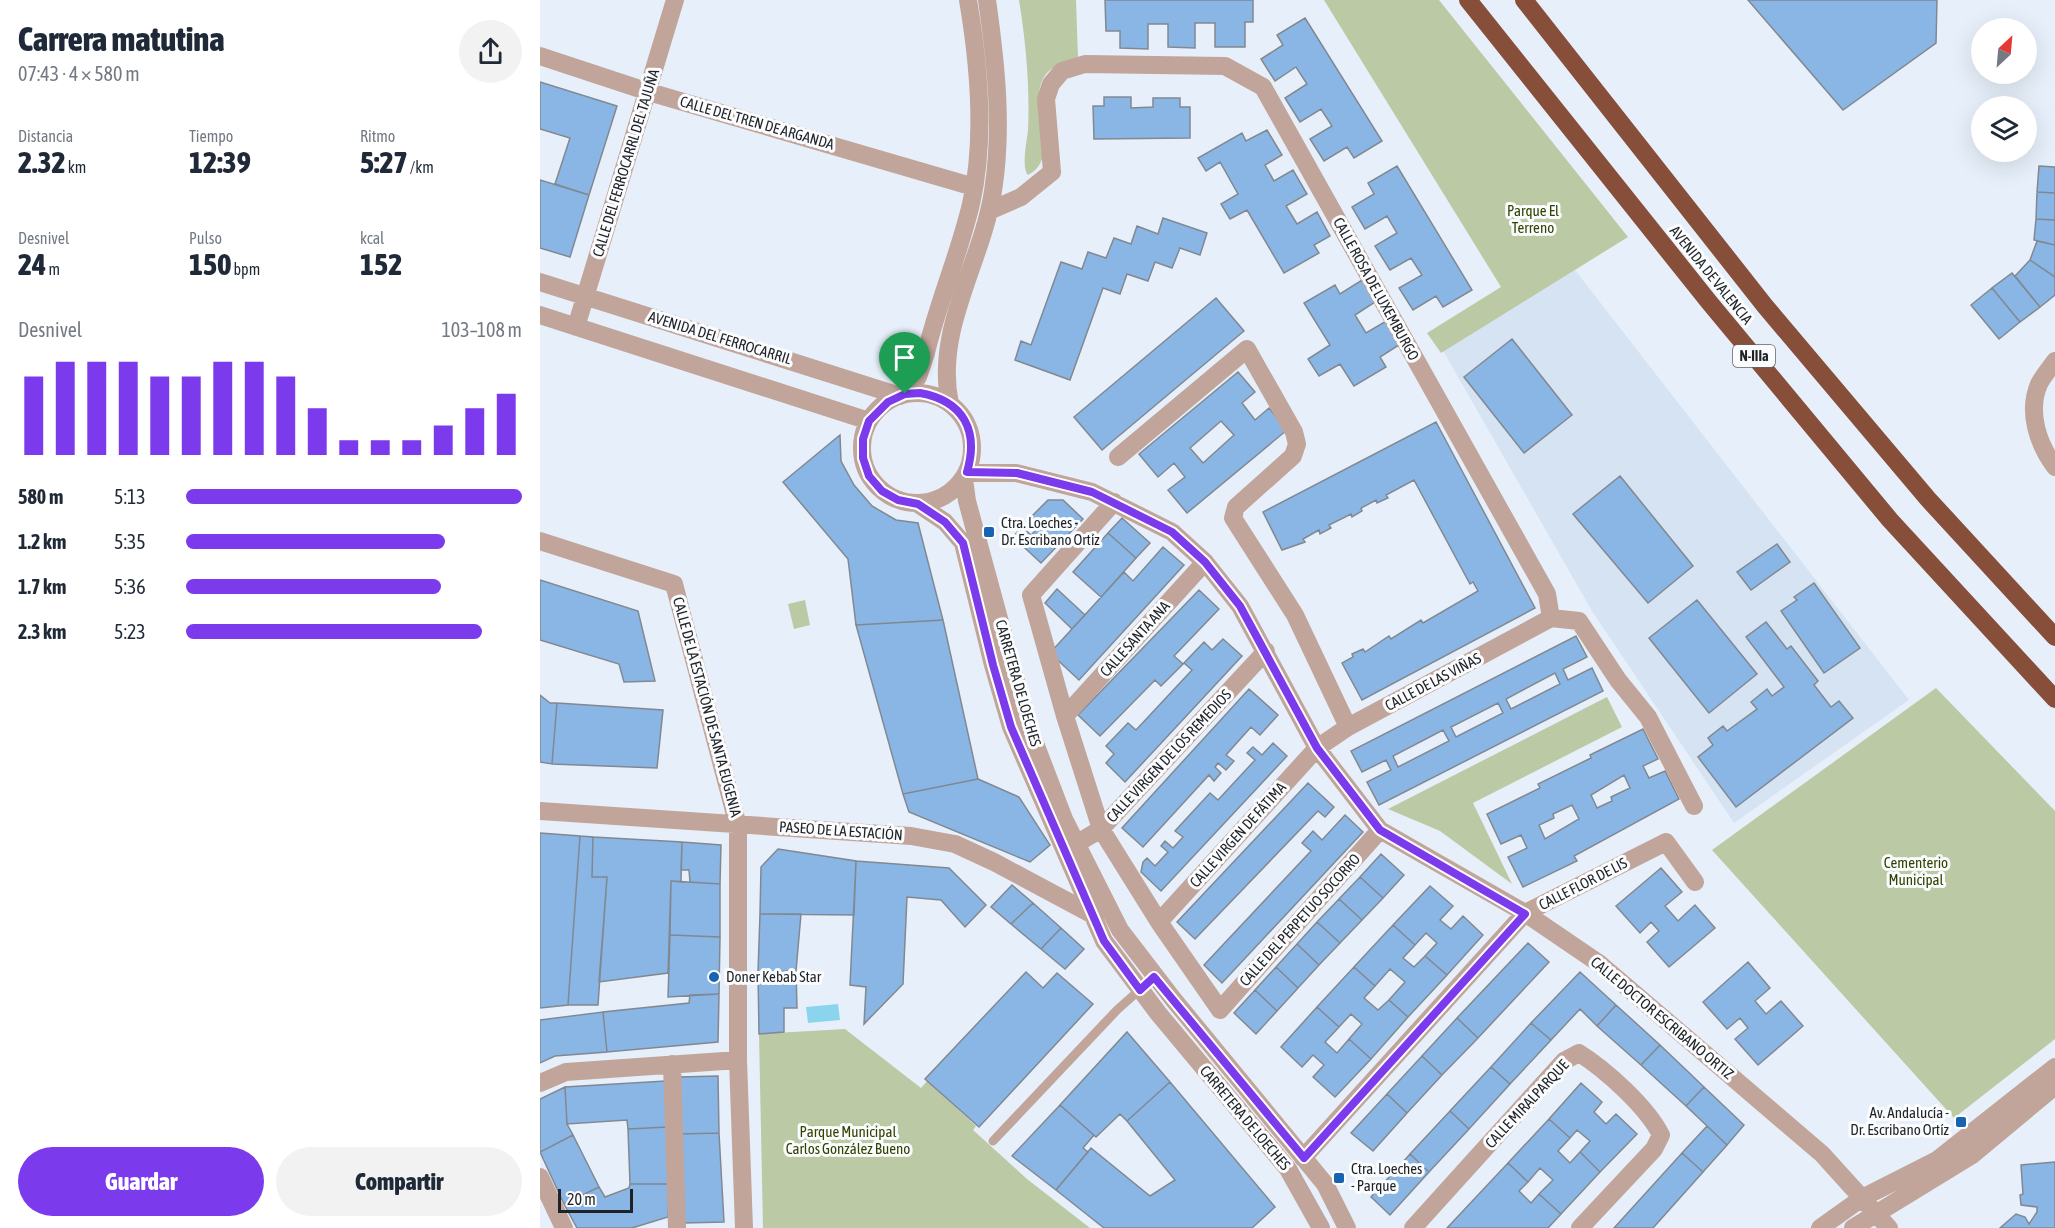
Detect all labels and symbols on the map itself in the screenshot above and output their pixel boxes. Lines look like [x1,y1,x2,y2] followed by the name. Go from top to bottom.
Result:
[1971,18,2037,84] north arrow
[589,66,662,259] street label: CALLE DEL FERROCARRL DEL TAJUÑA
[678,92,837,153] street label: CALLE DEL TREN DE ARGANDA
[1507,202,1559,236] park label: Parque El Terreno
[1330,214,1423,363] street label: CALLE ROSA DE LUXEMBURGO
[1667,222,1757,328] street label: AVENIDA DE VALENCIA
[647,308,794,367] street label: AVENIDA DEL FERROCARRIL
[879,332,930,394] pin
[1733,345,1775,367] road number: N-IIIa
[1001,514,1100,548] place label: Ctra. Loeches - Dr. Escribano Ortíz
[982,525,996,539] marker: Ctra. Loeches - Dr. Escribano Ortíz
[670,595,745,819] street label: CALLE DE LA ESTACIÓN DE SANTA EUGENIA
[1096,597,1173,680] street label: CALLE SANTA ANA
[992,618,1045,748] street label: CARRETERA DE LOECHES
[1382,649,1484,714] street label: CALLE DE LAS VIÑAS
[1103,686,1235,825] street label: CALLE VIRGEN DE LOS REMEDIOS
[1186,778,1290,891] street label: CALLE VIRGEN DE FÁTIMA
[779,818,903,843] street label: PASEO DE LA ESTACIÓN
[1236,850,1364,989] street label: CALLE DEL PERPETUO SOCORRO
[1536,854,1630,913] street label: CALLE FLOR DE LIS
[1884,854,1948,888] park label: Cementerio Municipal
[1588,953,1737,1082] street label: CALLE DOCTOR ESCRIBANO ORTIZ
[726,968,822,985] place label: Doner Kebab Star
[707,970,721,984] marker: Doner Kebab Star
[1481,1056,1572,1151] street label: CALLE MIRALPARQUE
[1197,1062,1294,1173] street label: CARRETERA DE LOECHES
[1850,1104,1950,1138] place label: Av. Andalucía - Dr. Escribano Ortíz
[1954,1115,1968,1129] marker: Av. Andalucía - Dr. Escribano Ortíz
[786,1123,910,1157] park label: Parque Municipal Carlos González Bueno
[1351,1160,1422,1194] place label: Ctra. Loeches - Parque
[1332,1171,1346,1185] marker: Ctra. Loeches - Parque
[558,1186,633,1214] scale bar

